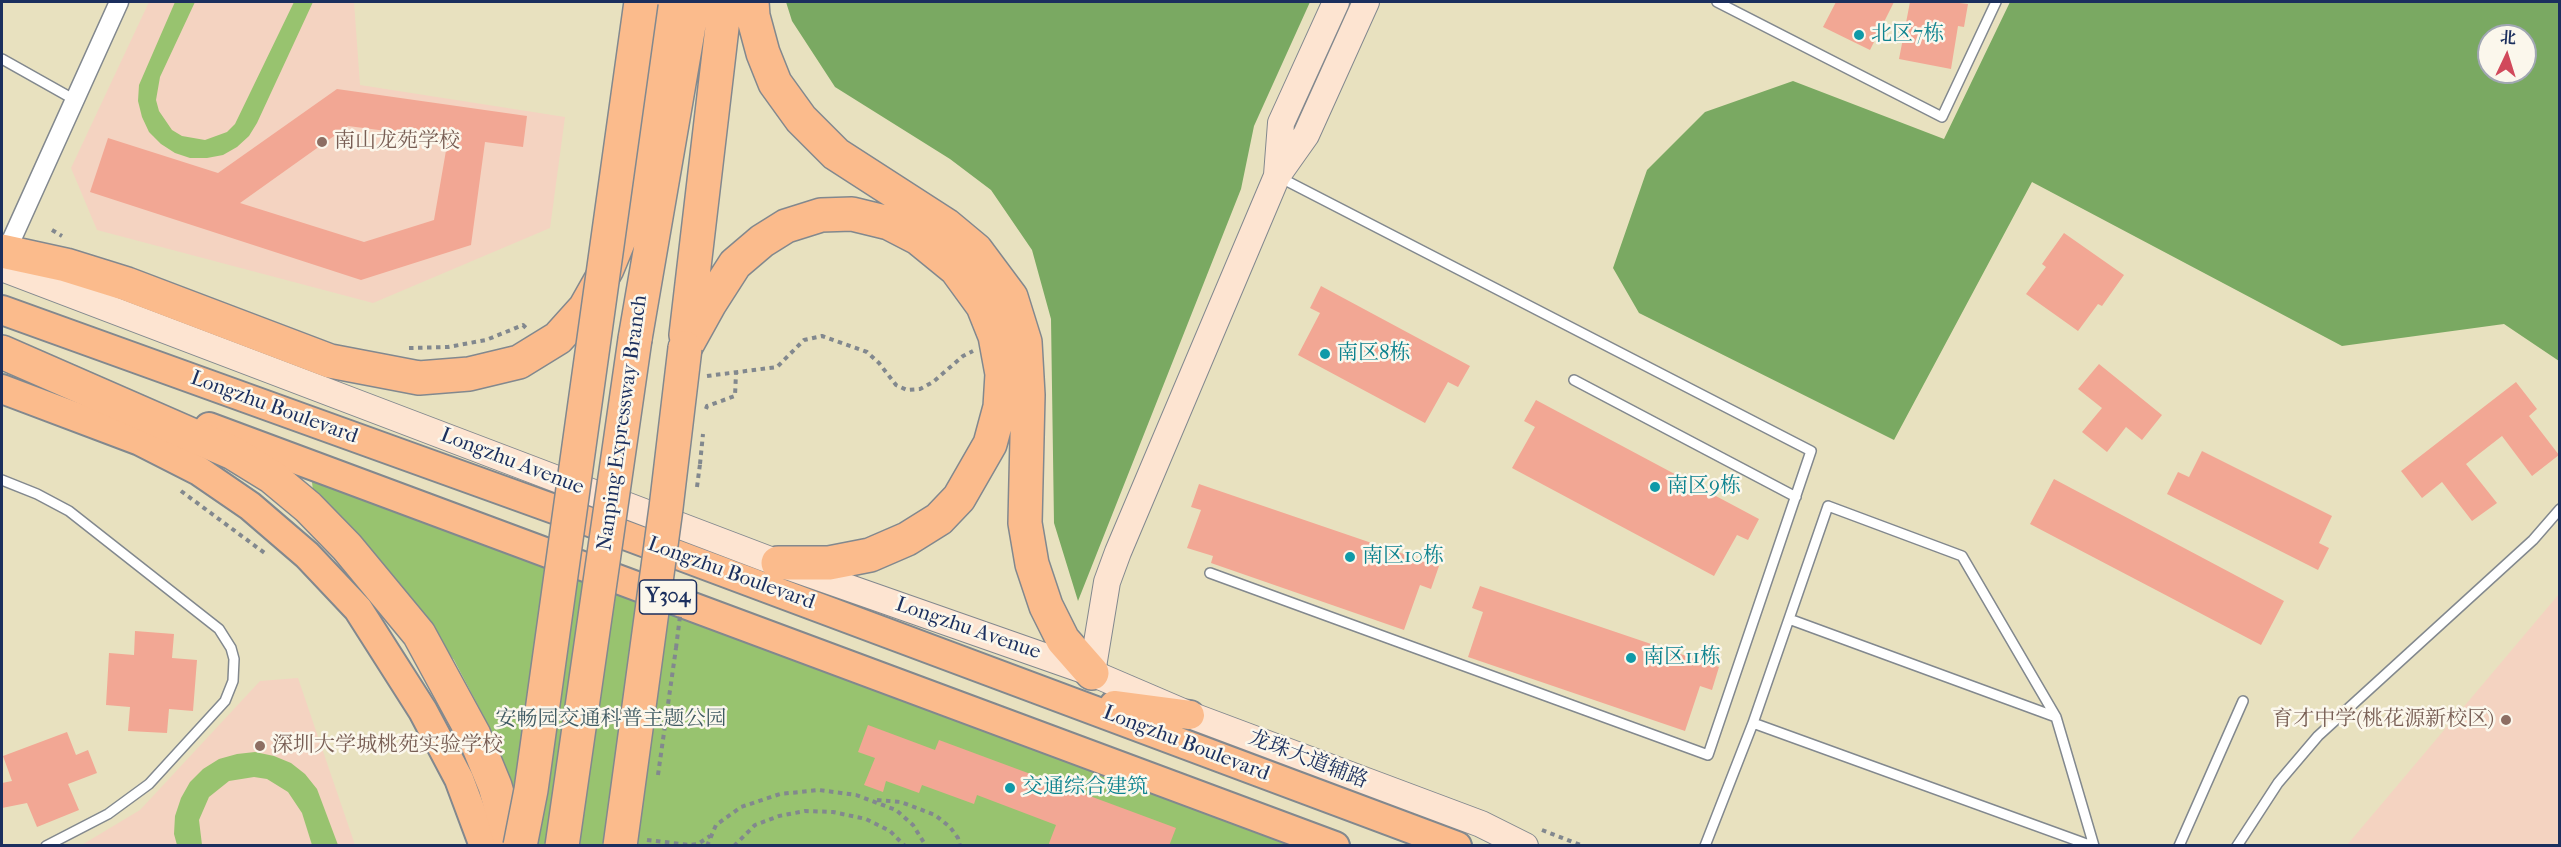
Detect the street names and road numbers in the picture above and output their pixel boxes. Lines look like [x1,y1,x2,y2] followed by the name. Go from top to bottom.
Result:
[593,293,653,553] street label: Nanping Expressway Branch
[187,366,361,450] street label: Longzhu Boulevard
[437,423,587,501] street label: Longzhu Avenue
[644,532,818,616] street label: Longzhu Boulevard
[640,580,696,614] road number: Y304
[892,592,1044,666] street label: Longzhu Avenue
[1099,701,1273,787] street label: Longzhu Boulevard
[1245,726,1371,794] street label: 龙珠大道辅路

